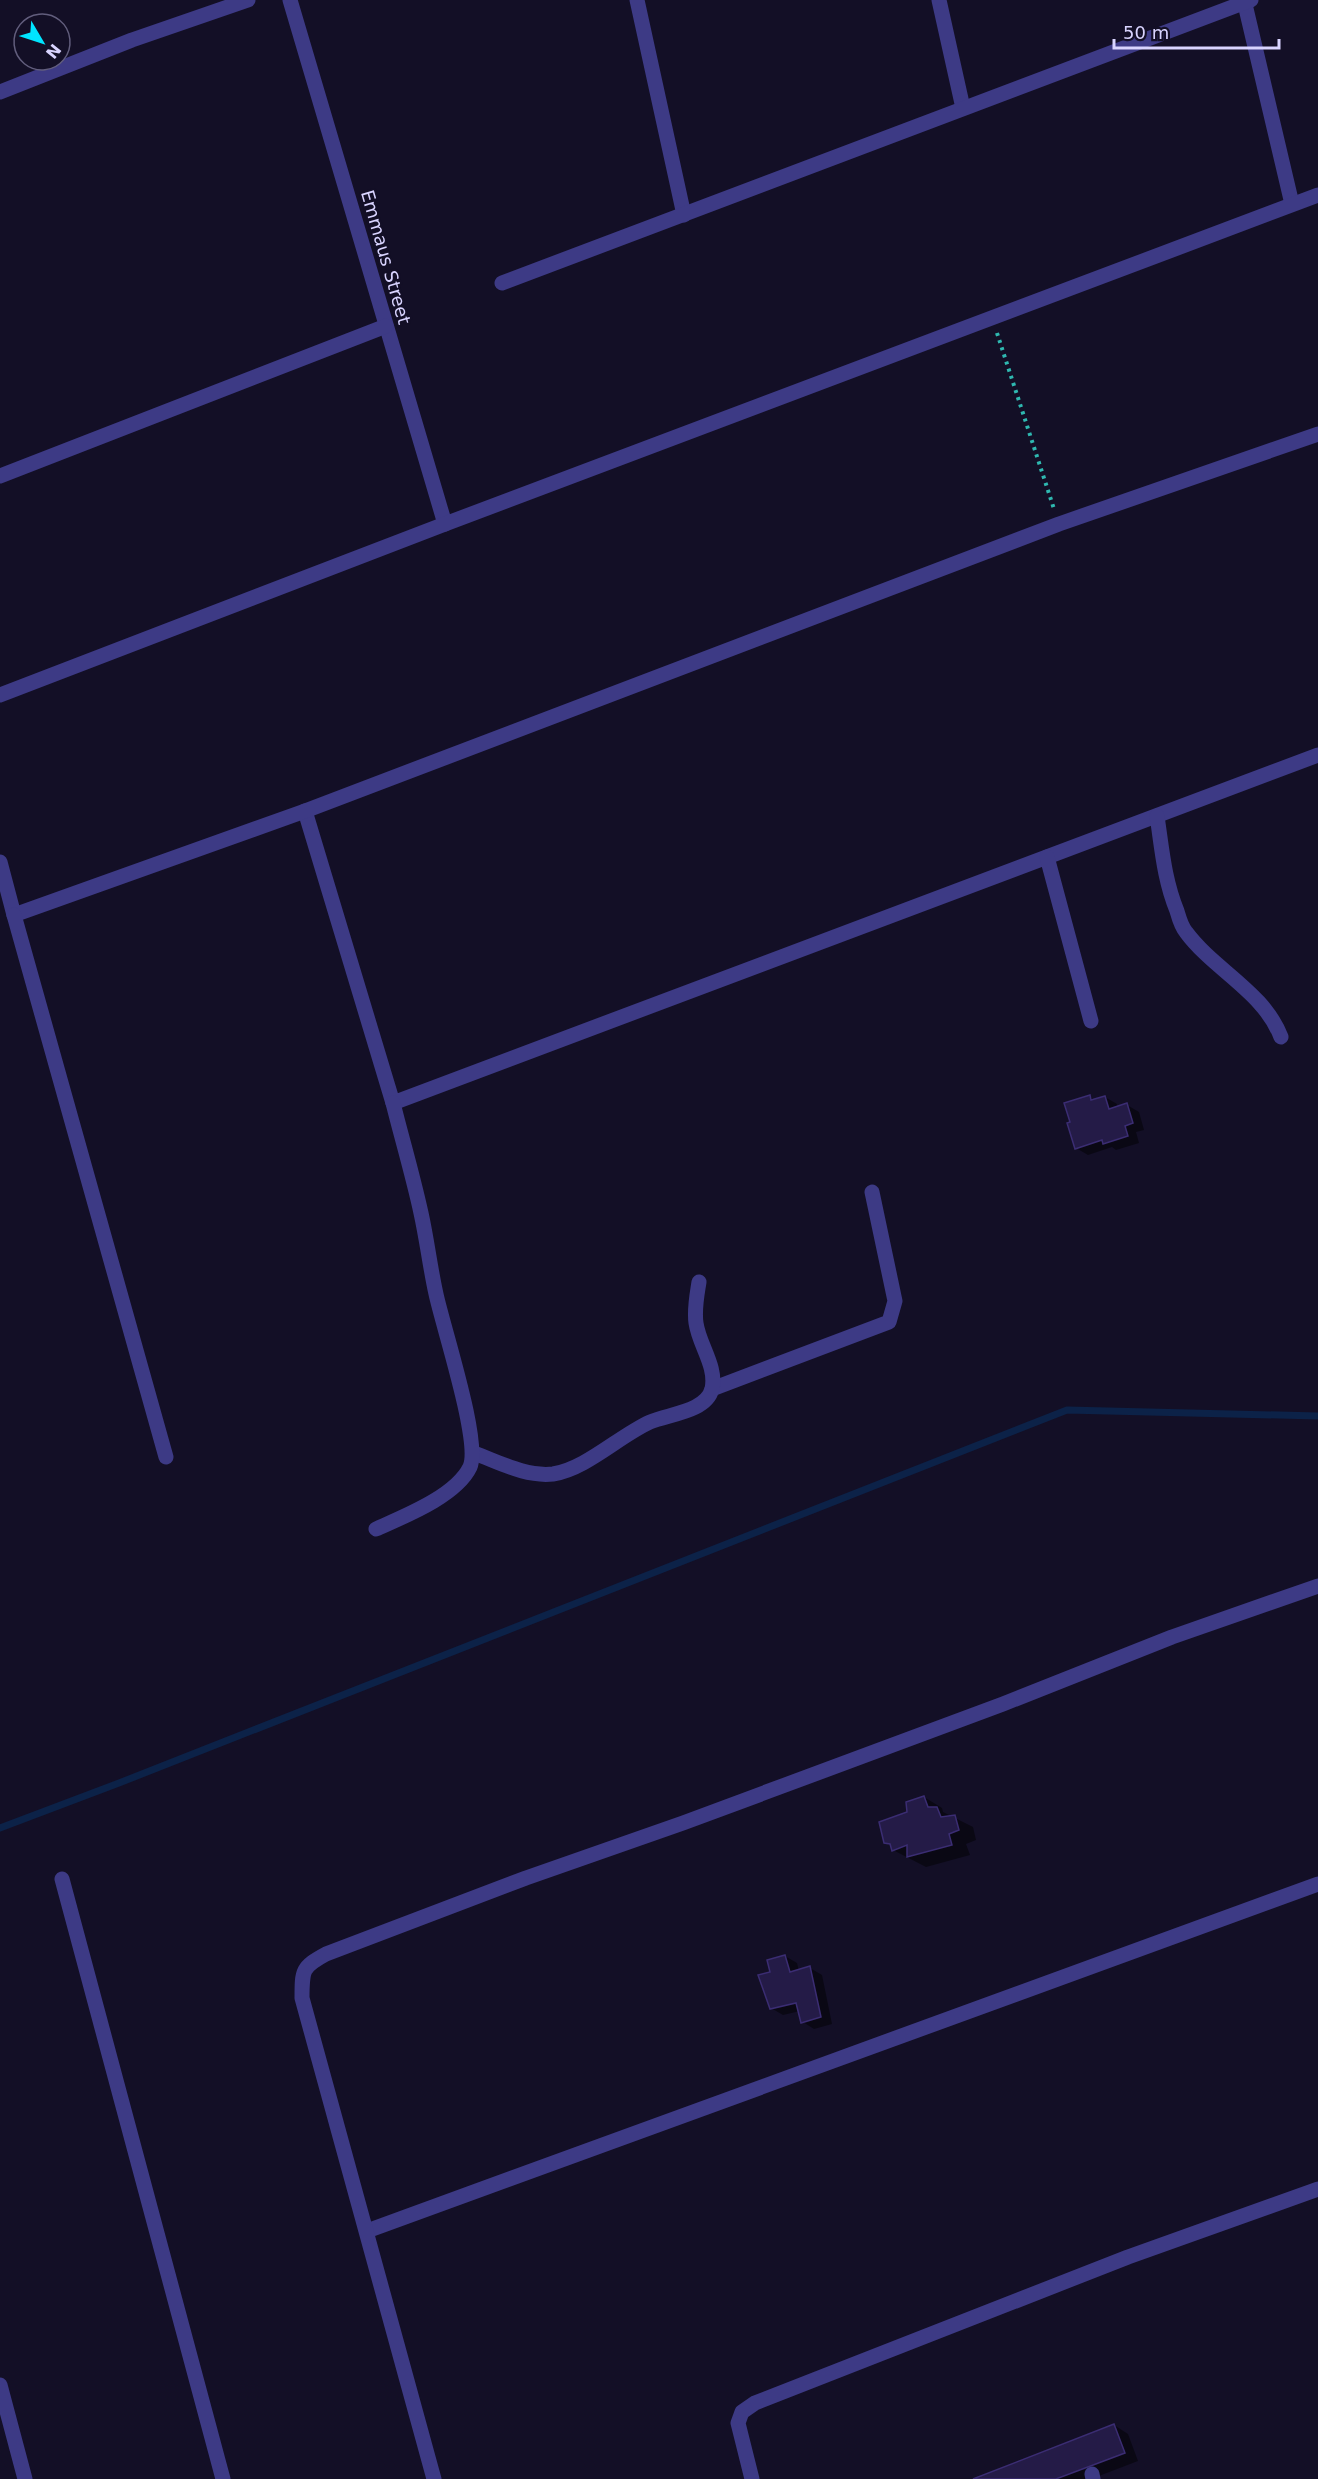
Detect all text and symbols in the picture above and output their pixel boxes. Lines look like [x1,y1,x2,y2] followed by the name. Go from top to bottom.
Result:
[12,12,72,72] north arrow
[1114,12,1279,50] scale bar
[1123,22,1169,43] text: 50 m
[42,40,65,62] text: N
[357,187,415,327] street label: Emmaus Street

